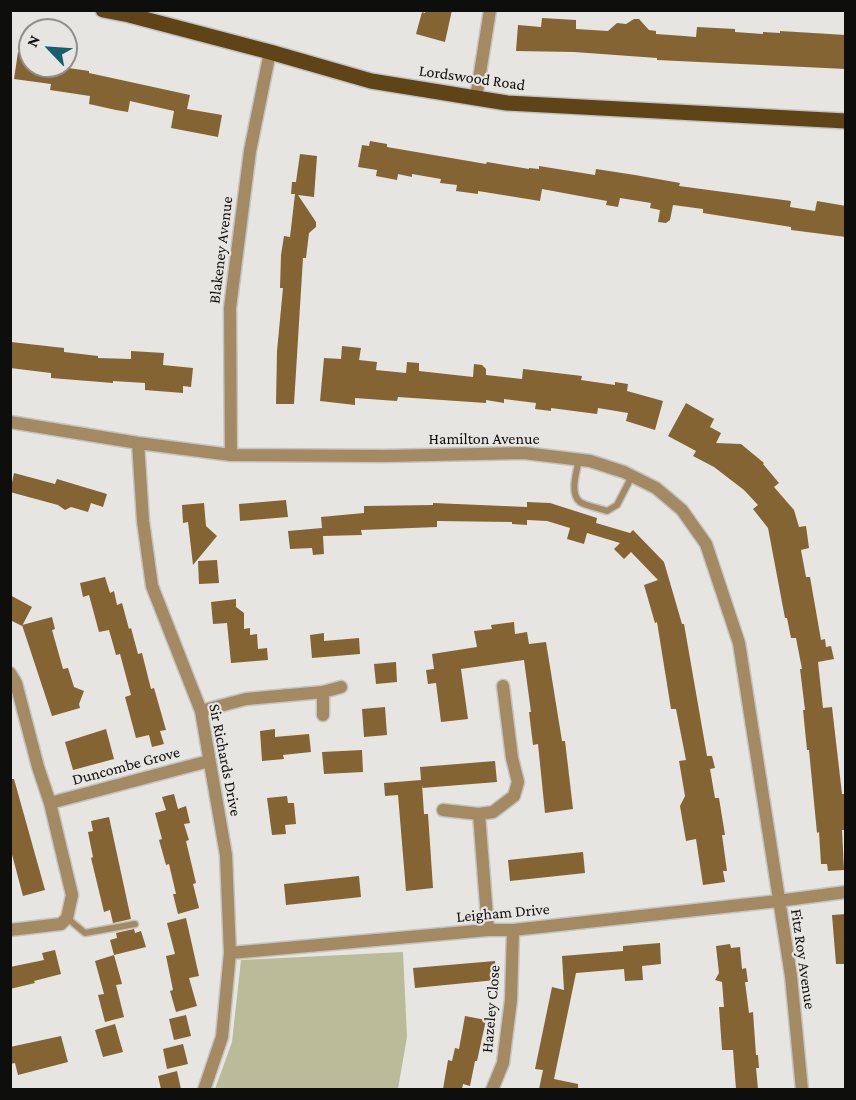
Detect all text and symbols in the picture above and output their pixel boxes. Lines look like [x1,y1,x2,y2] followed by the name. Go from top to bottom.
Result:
[18,18,78,78] north arrow
[23,32,43,50] text: N
[418,61,526,95] street label: Lordswood Road
[205,195,237,305] street label: Blakeney Avenue
[428,429,540,449] street label: Hamilton Avenue
[205,702,245,818] street label: Sir Richards Drive
[70,742,182,790] street label: Duncombe Grove
[456,899,550,927] street label: Leigham Drive
[786,908,820,1010] street label: Fitz Roy Avenue
[478,964,504,1054] street label: Hazeley Close

